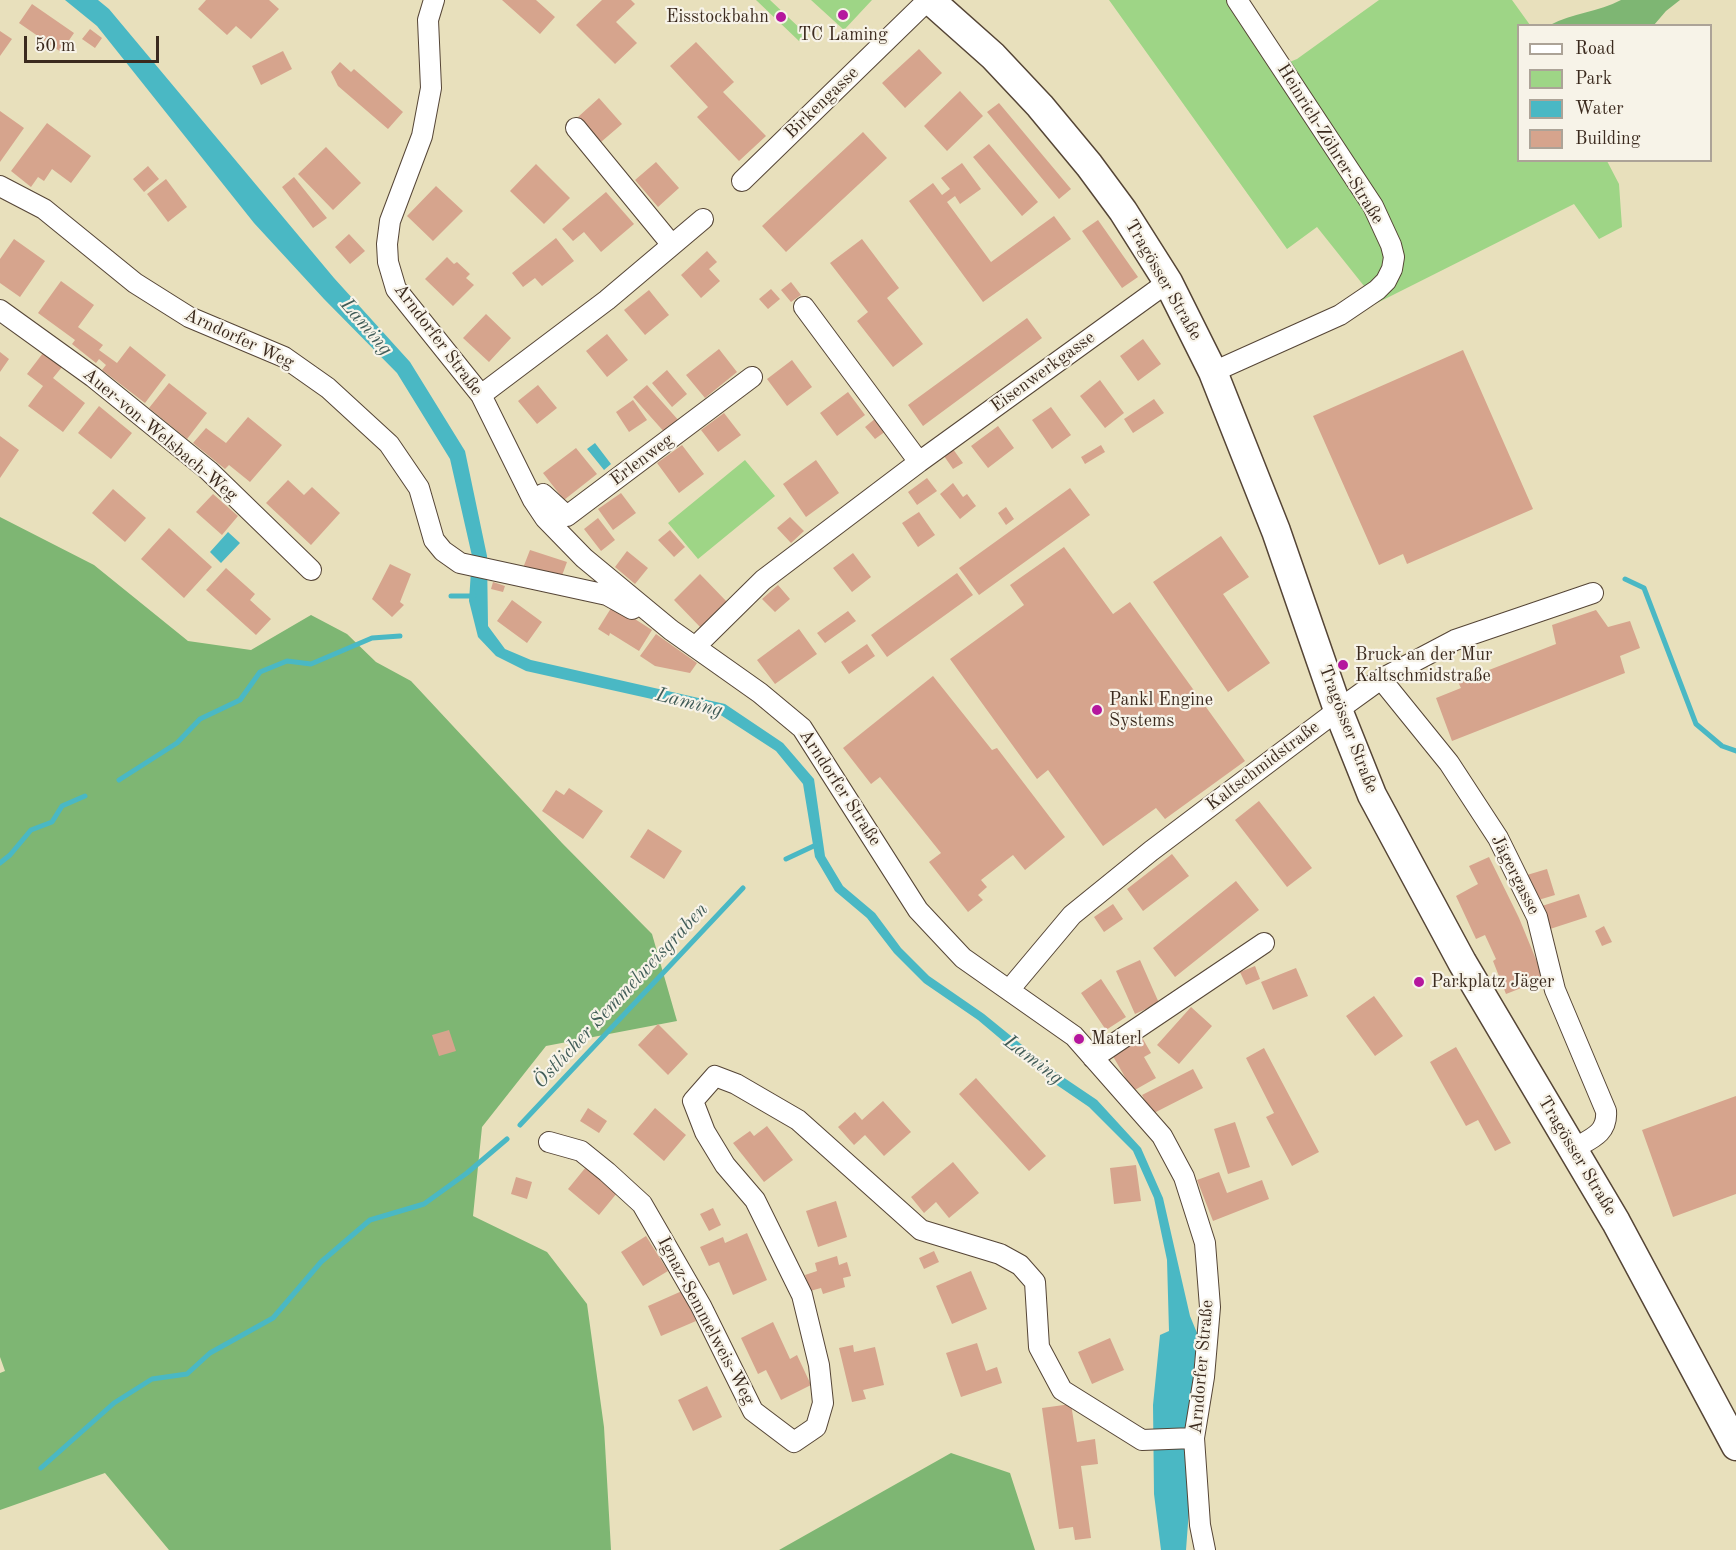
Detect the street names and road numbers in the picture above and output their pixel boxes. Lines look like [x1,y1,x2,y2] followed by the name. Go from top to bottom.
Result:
[1272,60,1388,228] street label: Heinrich-Zöhrer-Straße
[780,62,864,144] street label: Birkengasse
[1120,216,1206,344] street label: Tragösser Straße
[389,280,487,400] street label: Arndorfer Straße
[181,304,297,374] street label: Arndorfer Weg
[987,327,1099,417] street label: Eisenwerkgasse
[78,364,242,506] street label: Auer-von-Welsbach-Weg
[606,429,678,491] street label: Erlenweg
[1314,662,1382,796] street label: Tragösser Straße
[1202,717,1324,815] street label: Kaltschmidstraße
[794,726,886,850] street label: Arndorfer Straße
[1486,832,1544,918] street label: Jägergasse
[1533,1092,1621,1220] street label: Tragösser Straße
[652,1233,760,1409] street label: Ignaz-Semmelweis-Weg
[1185,1299,1219,1435] street label: Arndorfer Straße

